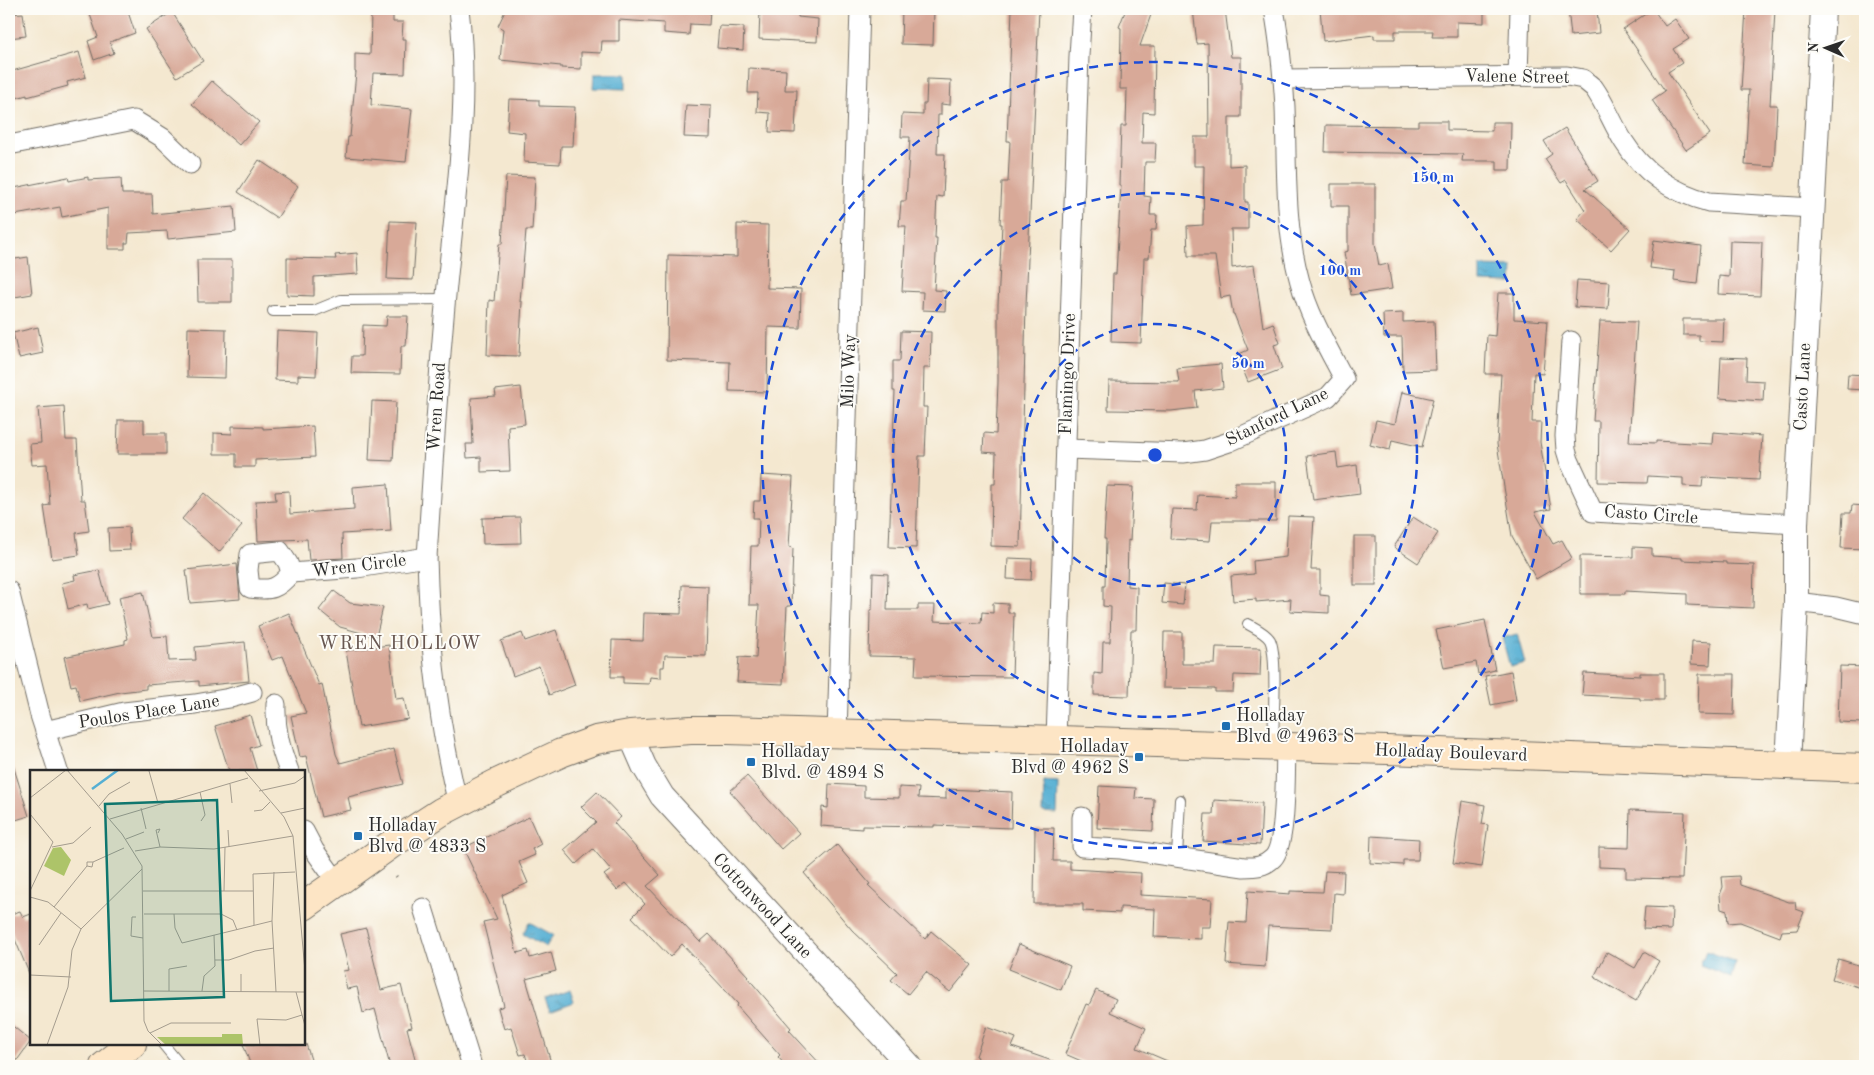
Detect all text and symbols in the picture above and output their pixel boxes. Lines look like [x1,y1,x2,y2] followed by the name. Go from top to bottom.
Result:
[1802,22,1852,72] north arrow
[1807,42,1821,53] text: N
[1464,67,1570,87] street label: Valene Street
[1412,171,1454,186] text: 150 m
[1319,264,1361,279] text: 100 m
[1057,313,1079,435] street label: Flamingo Drive
[839,333,859,409] street label: Milo Way
[1792,343,1814,431] street label: Casto Lane
[1231,357,1265,372] text: 50 m
[425,362,449,452] street label: Wren Road
[1223,384,1331,450] street label: Stanford Lane
[1146,446,1164,464] centre of rings
[1603,503,1699,527] street label: Casto Circle
[311,551,407,581] street label: Wren Circle
[318,635,482,654] district label: WREN HOLLOW
[77,692,221,732] street label: Poulos Place Lane
[1236,707,1354,746] place label: Holladay Blvd @ 4963 S
[1220,720,1232,732] marker: Holladay Blvd @ 4963 S
[1011,738,1129,777] place label: Holladay Blvd @ 4962 S
[1374,741,1528,765] street label: Holladay Boulevard
[761,743,884,782] place label: Holladay Blvd. @ 4894 S
[1133,751,1145,763] marker: Holladay Blvd @ 4962 S
[745,756,757,768] marker: Holladay Blvd. @ 4894 S
[30,770,305,1045] inset map
[368,817,486,856] place label: Holladay Blvd @ 4833 S
[352,830,364,842] marker: Holladay Blvd @ 4833 S
[709,850,815,962] street label: Cottonwood Lane

